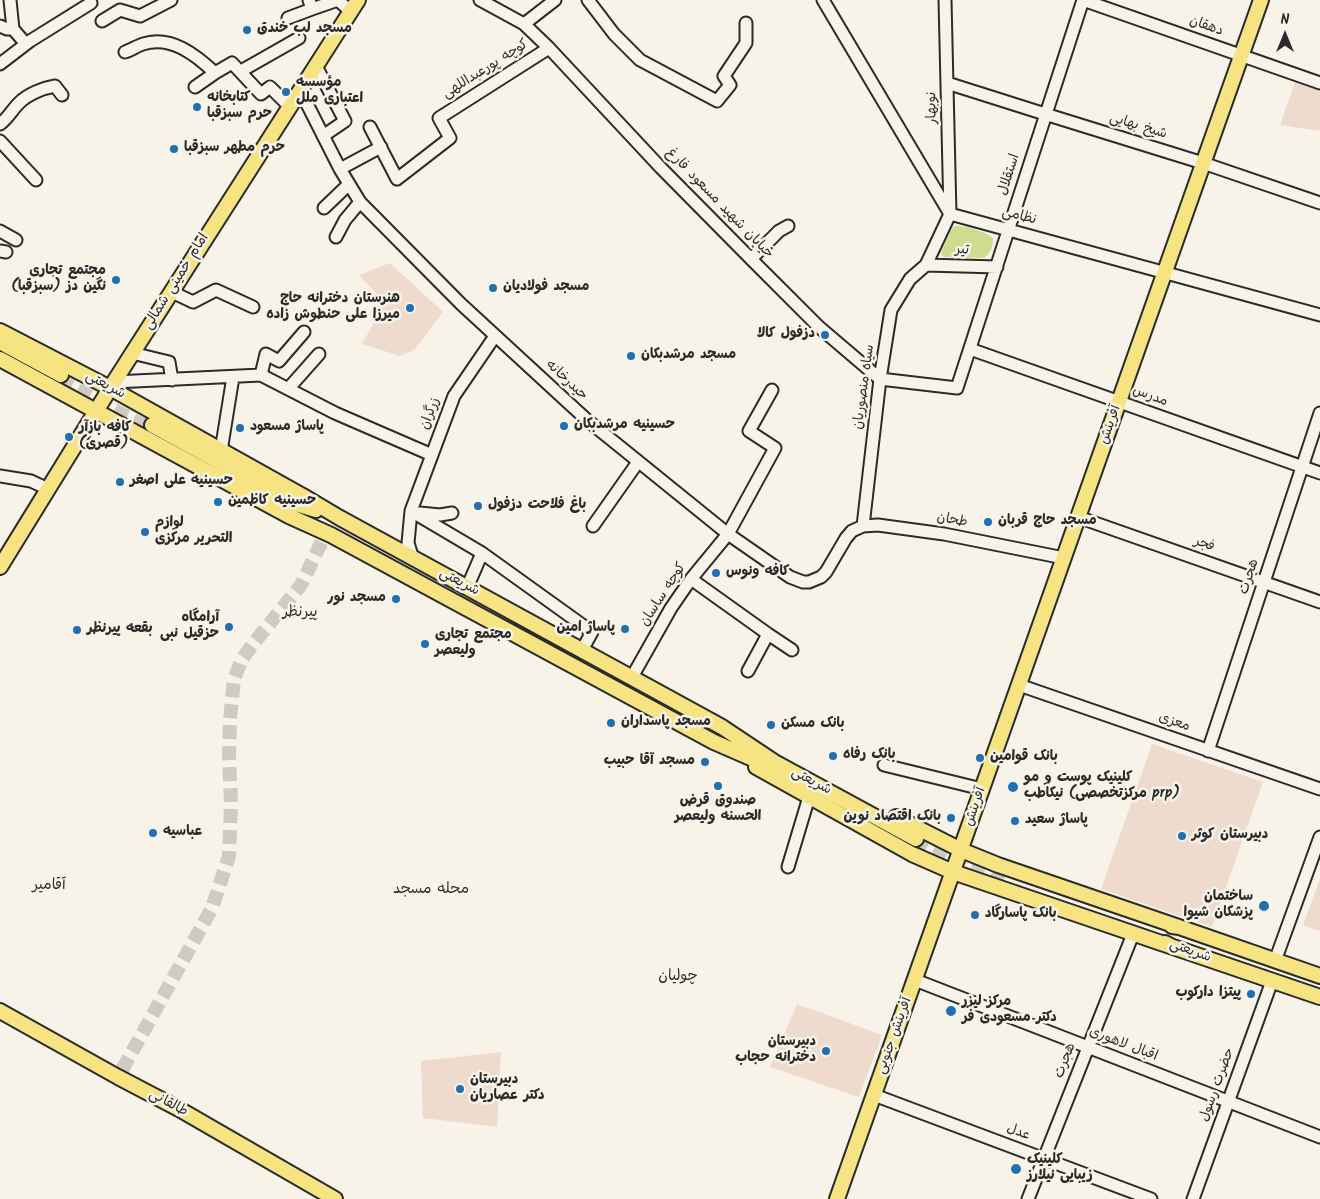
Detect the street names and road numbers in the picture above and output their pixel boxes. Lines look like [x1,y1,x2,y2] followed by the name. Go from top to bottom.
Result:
[1187,13,1225,41] street label: دهقان
[440,37,532,103] street label: کوچه پورعبداللهی
[924,92,942,124] street label: نوبهار
[1107,110,1169,144] street label: شیخ بهایی
[662,145,776,263] street label: خیابان شهید مسعود فارغ
[995,152,1025,198] street label: استقلال
[1000,204,1038,230] street label: نظامی
[141,231,213,333] street label: امام خمینی شمالی
[955,242,969,260] street label: تیر
[851,343,879,431] street label: سیاه منصوریان
[541,357,591,405] street label: حیدرخانه
[82,368,128,404] street label: شریعتی
[1130,383,1170,411] street label: مدرس
[417,396,445,432] street label: زرگران
[1096,403,1126,447] street label: آفرینش
[935,510,969,532] street label: طحان
[1191,534,1217,556] street label: فجر
[1236,557,1264,597] street label: هجرت
[637,560,691,630] street label: کوچه ساسان
[436,565,482,601] street label: شریعتی
[1156,710,1192,736] street label: معزی
[788,764,834,800] street label: شریعتی
[961,785,991,829] street label: آفرینش
[1167,937,1213,967] street label: شریعتی
[873,995,917,1077] street label: آفرینش جنوبی
[1086,1024,1160,1066] street label: اقبال لاهوری
[1052,1041,1080,1081] street label: هجرت
[1197,1046,1239,1124] street label: حضرت رسول
[146,1087,190,1121] street label: طالقانی
[1004,1121,1032,1145] street label: عدل

